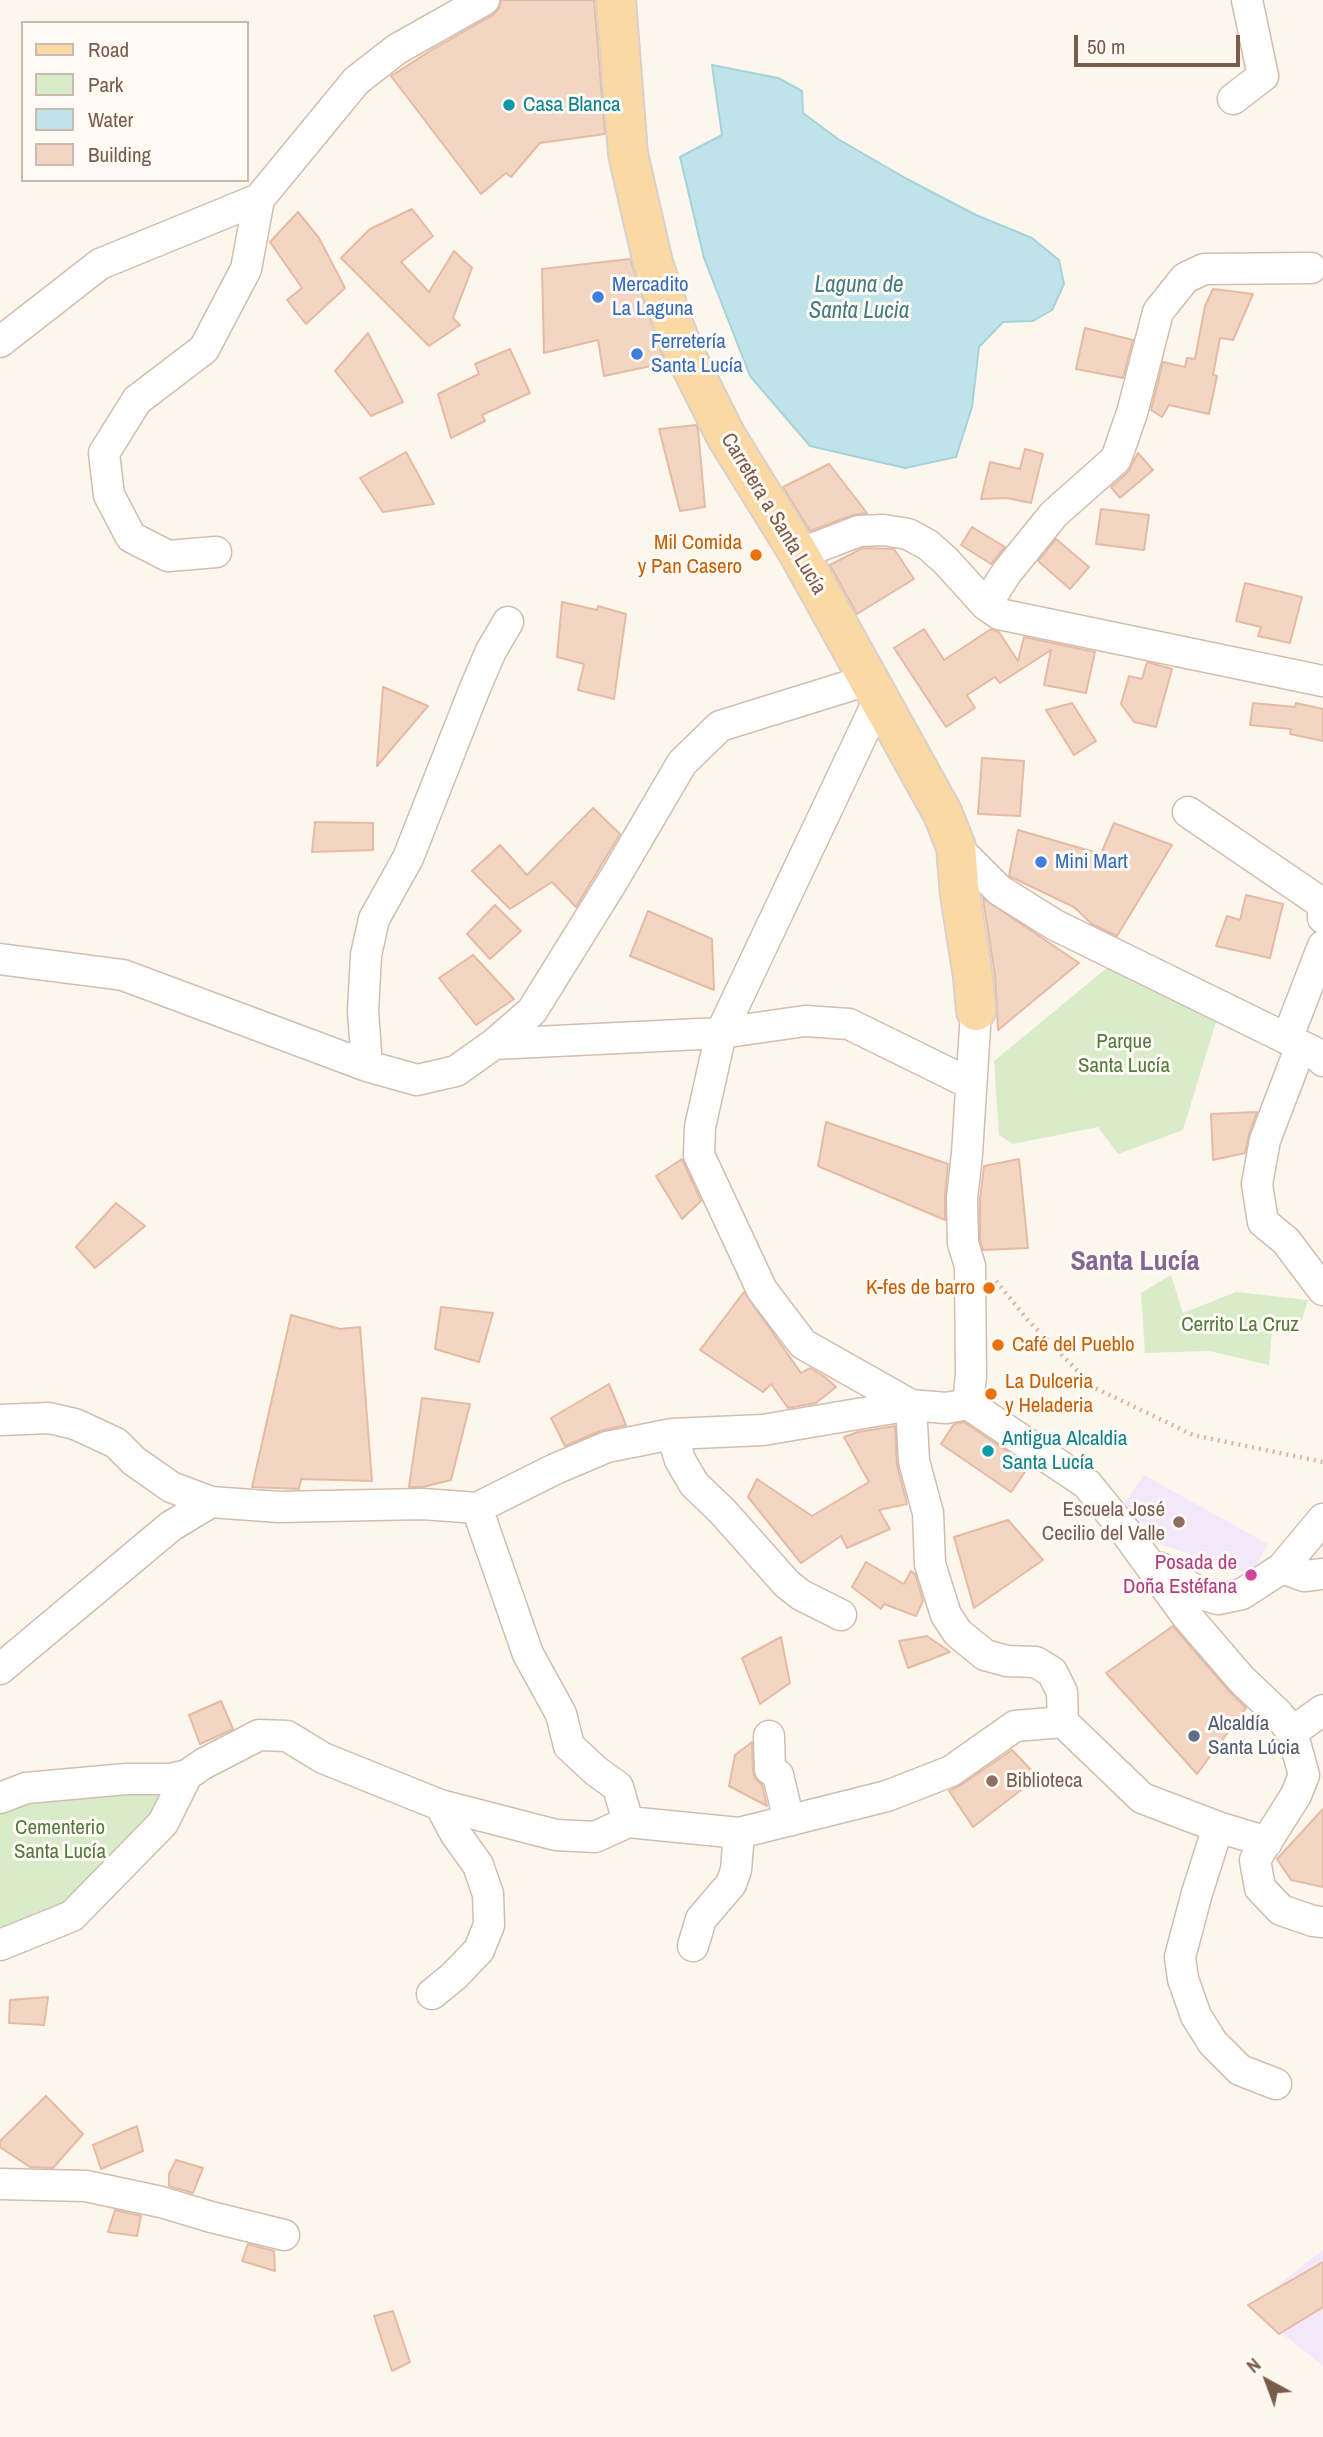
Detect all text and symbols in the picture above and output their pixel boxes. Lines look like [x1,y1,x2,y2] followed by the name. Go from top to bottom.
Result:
[21,21,248,182] legend
[1078,21,1244,65] scale bar
[1087,32,1125,61] text: 50 m
[88,35,129,64] text: Road
[88,70,123,99] text: Park
[523,92,621,118] place label: Casa Blanca
[501,97,517,113] marker: Casa Blanca
[88,105,133,134] text: Water
[88,140,151,169] text: Building
[612,272,693,322] place label: Mercadito La Laguna
[809,272,909,326] water label: Laguna de Santa Lucia
[590,289,606,305] marker: Mercadito La Laguna
[651,329,743,379] place label: Ferretería Santa Lucía
[629,346,645,362] marker: Ferretería Santa Lucía
[715,429,831,599] street label: Carretera a Santa Lucía
[638,530,742,580] place label: Mil Comida y Pan Casero
[748,547,764,563] marker: Mil Comida y Pan Casero
[1055,849,1128,875] place label: Mini Mart
[1033,854,1049,870] marker: Mini Mart
[1078,1029,1170,1079] park label: Parque Santa Lucía
[1071,1245,1199,1279] district label: Santa Lucía
[866,1275,975,1301] place label: K-fes de barro
[981,1280,997,1296] marker: K-fes de barro
[1181,1312,1299,1338] park label: Cerrito La Cruz
[1012,1332,1135,1358] place label: Café del Pueblo
[990,1337,1006,1353] marker: Café del Pueblo
[1005,1369,1093,1419] place label: La Dulceria y Heladeria
[983,1386,999,1402] marker: La Dulceria y Heladeria
[1002,1426,1127,1476] place label: Antigua Alcaldia Santa Lucía
[980,1443,996,1459] marker: Antigua Alcaldia Santa Lucía
[1042,1497,1165,1547] place label: Escuela José Cecilio del Valle
[1171,1514,1187,1530] marker: Escuela José Cecilio del Valle
[1123,1550,1237,1600] place label: Posada de Doña Estéfana
[1243,1567,1259,1583] marker: Posada de Doña Estéfana
[1208,1711,1300,1761] place label: Alcaldía Santa Lúcia
[1186,1728,1202,1744] marker: Alcaldía Santa Lúcia
[1006,1768,1083,1794] place label: Biblioteca
[984,1773,1000,1789] marker: Biblioteca
[14,1815,106,1865] park label: Cementerio Santa Lucía
[1232,2346,1302,2416] north arrow
[1240,2352,1266,2379] text: N

